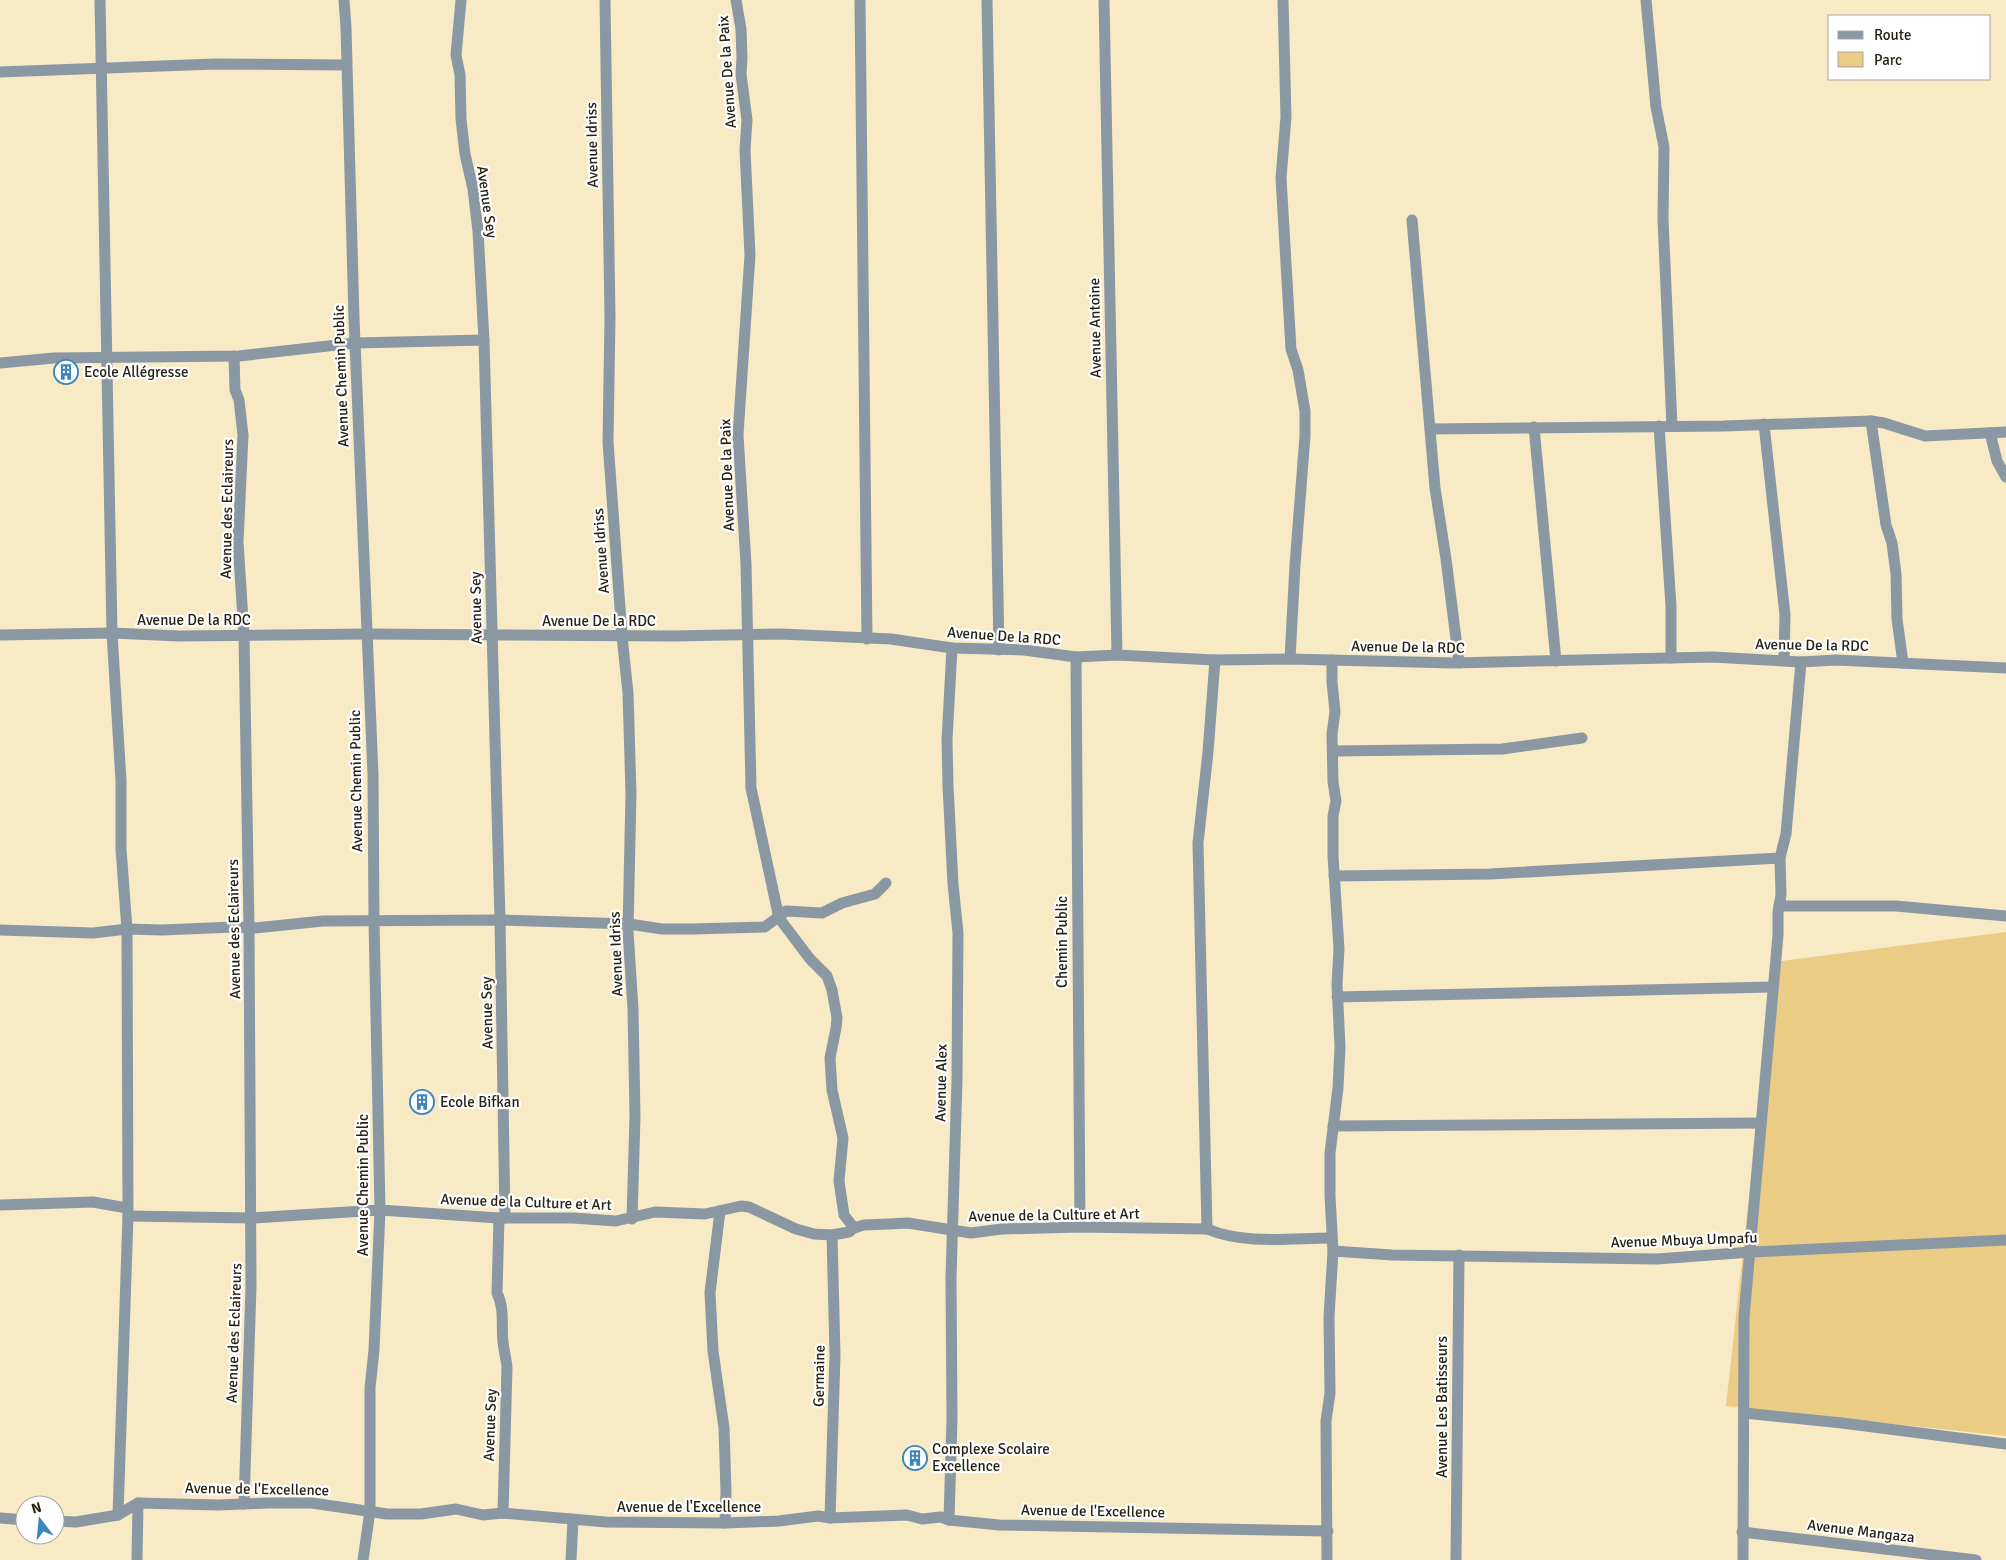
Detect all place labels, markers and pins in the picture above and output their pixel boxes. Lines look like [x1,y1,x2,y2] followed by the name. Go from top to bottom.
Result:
[53,359,79,385] building icon: Ecole Allégresse
[84,363,188,381] place label: Ecole Allégresse
[409,1089,435,1115] building icon: Ecole Bifkan
[440,1093,520,1111] place label: Ecole Bifkan
[932,1440,1050,1475] place label: Complexe Scolaire Excellence
[902,1445,928,1471] building icon: Complexe Scolaire Excellence

